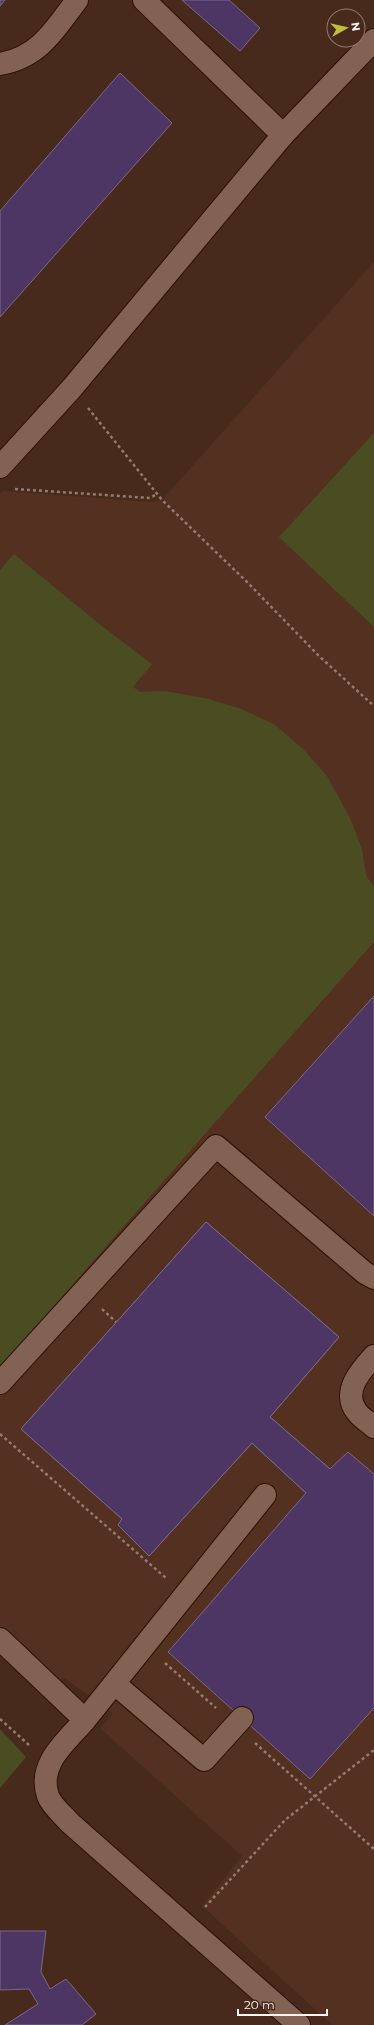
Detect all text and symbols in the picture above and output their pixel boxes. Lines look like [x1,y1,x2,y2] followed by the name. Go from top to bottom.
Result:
[326,8,366,48] north arrow
[348,21,363,32] text: N
[238,1991,327,2017] scale bar
[244,1997,275,2012] text: 20 m

